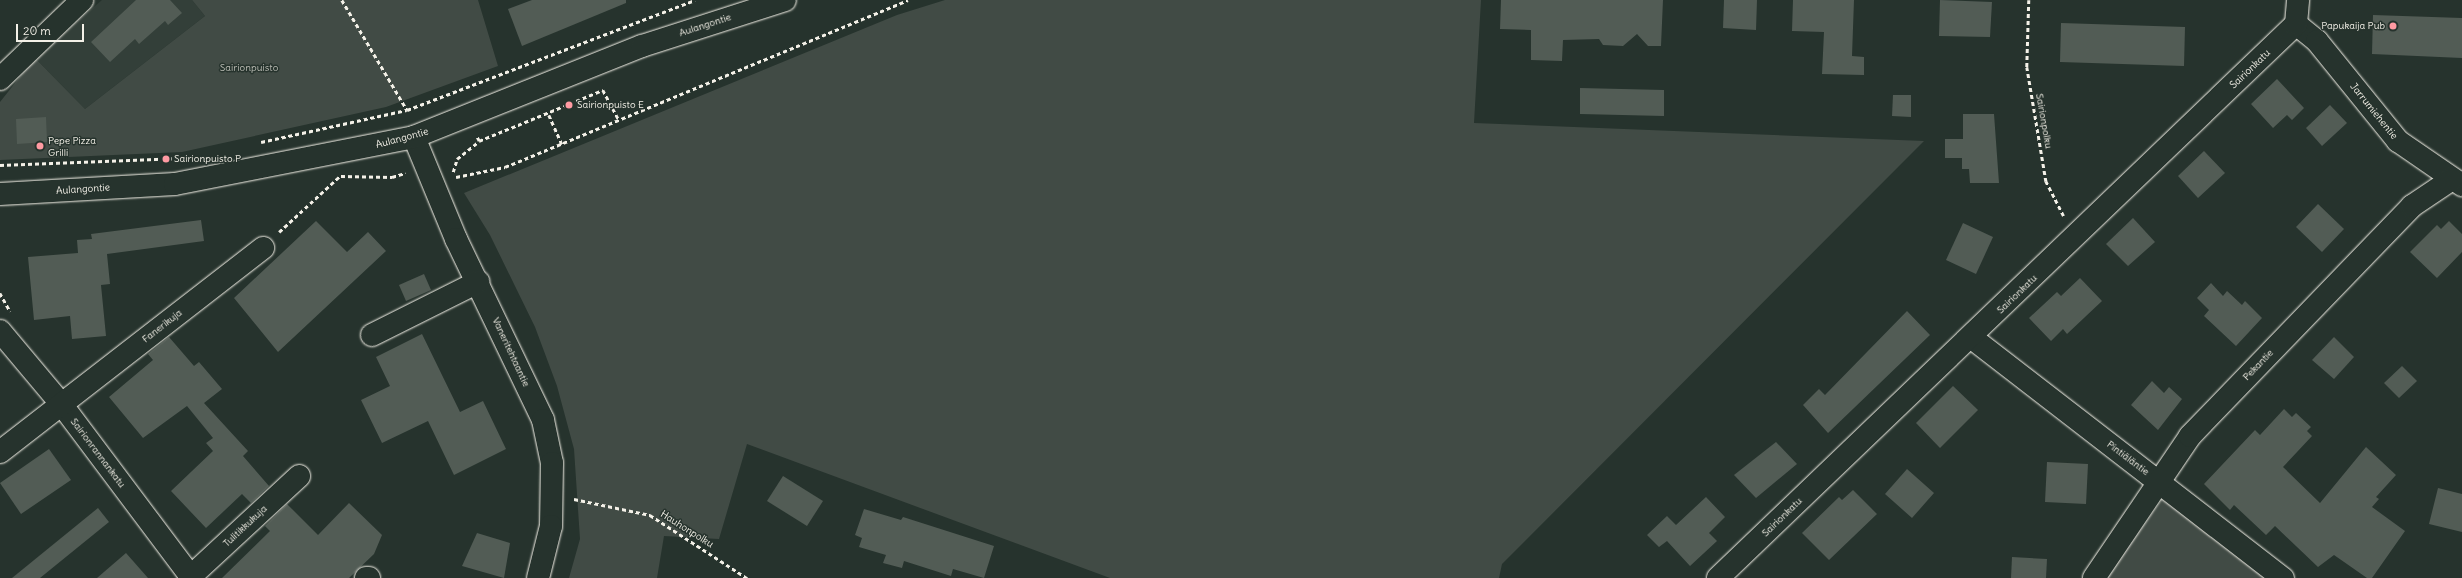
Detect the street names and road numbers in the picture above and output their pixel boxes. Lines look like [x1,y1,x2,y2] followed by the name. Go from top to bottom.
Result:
[678,11,732,39] street label: Aulangontie
[2227,47,2273,91] street label: Sairionkatu
[2348,80,2400,142] street label: Jarrumiehentie
[2033,93,2055,149] street label: Sairionpolku
[374,125,430,151] street label: Aulangontie
[56,181,110,197] street label: Aulangontie
[1994,272,2040,316] street label: Sairionkatu
[140,307,184,345] street label: Fanerikuja
[490,316,532,388] street label: Vaneritehtaantie
[2240,347,2276,383] street label: Pekantie
[68,416,128,490] street label: Sairionrannankatu
[2104,438,2152,478] street label: Pintiäläntie
[1759,495,1805,539] street label: Sairionkatu
[221,503,269,549] street label: Tulitikkukuja
[658,508,716,550] street label: Hauhonpolku

